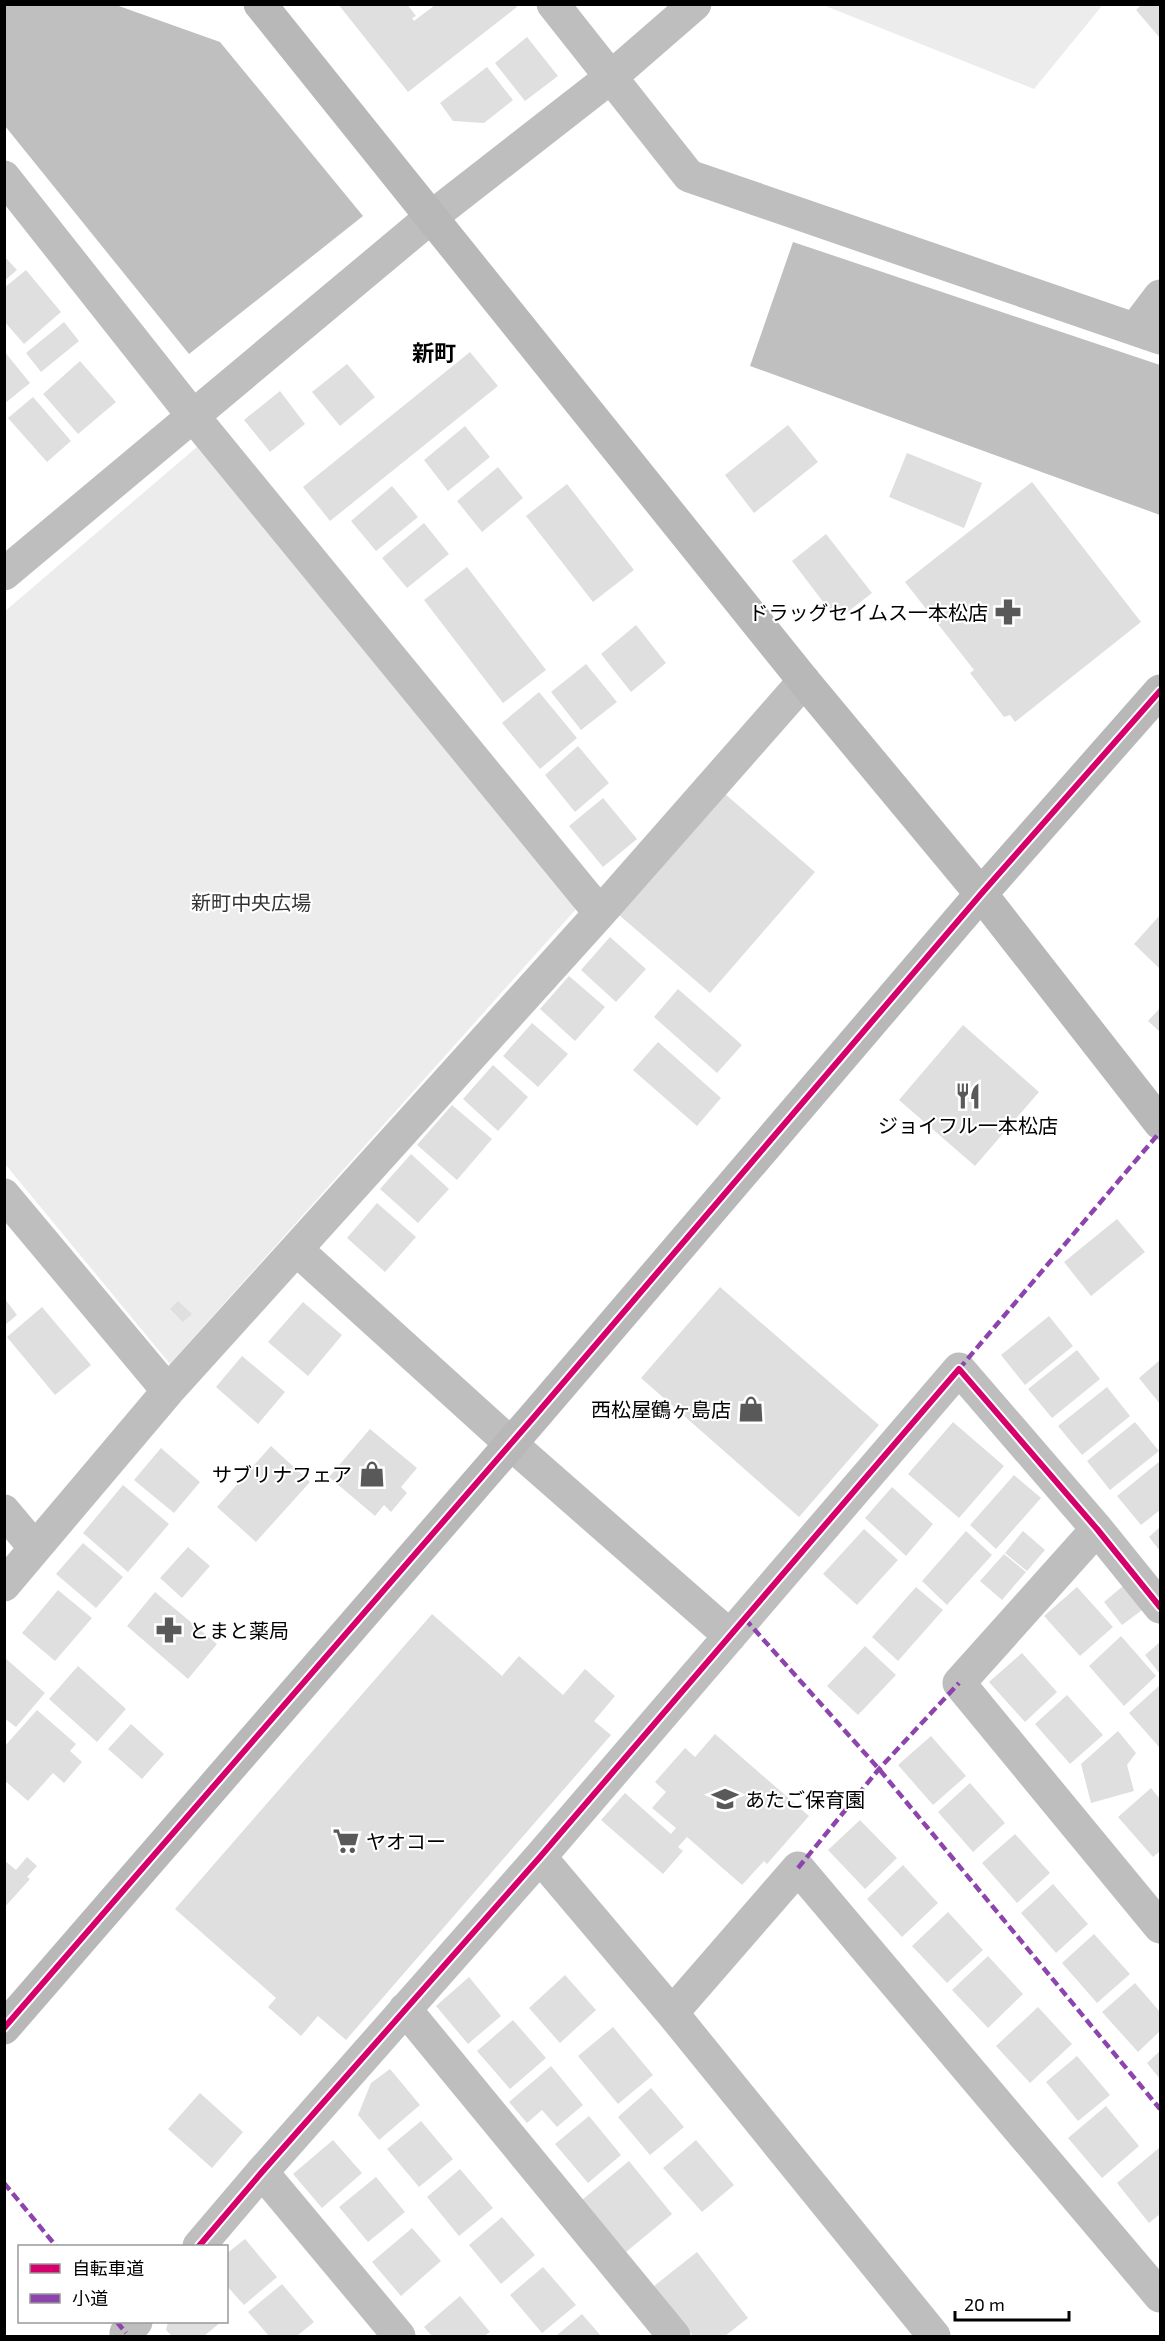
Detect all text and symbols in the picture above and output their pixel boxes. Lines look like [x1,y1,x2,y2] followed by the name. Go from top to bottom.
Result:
[412,339,456,365] district label: 新町
[993,597,1023,627] pharmacy icon: ドラッグセイムス一本松店
[748,600,988,624] place label: ドラッグセイムス一本松店
[191,890,311,914] park label: 新町中央広場
[953,1081,983,1111] restaurant icon: ジョイフル一本松店
[878,1113,1058,1137] place label: ジョイフル一本松店
[736,1394,766,1424] shop icon: 西松屋鶴ヶ島店
[591,1397,731,1421] place label: 西松屋鶴ヶ島店
[357,1459,387,1489] shop icon: サブリナフェア
[212,1462,352,1486] place label: サブリナフェア
[154,1615,184,1645] pharmacy icon: とまと薬局
[189,1618,289,1642] place label: とまと薬局
[710,1784,740,1814] school or university icon: あたご保育園
[745,1787,865,1811] place label: あたご保育園
[331,1826,361,1856] supermarket icon: ヤオコー
[366,1829,446,1853] place label: ヤオコー
[18,2245,228,2323] legend
[72,2257,144,2279] text: 自転車道
[955,2284,1069,2322] scale bar
[72,2287,108,2309] text: 小道
[964,2293,1005,2315] text: 20 m

